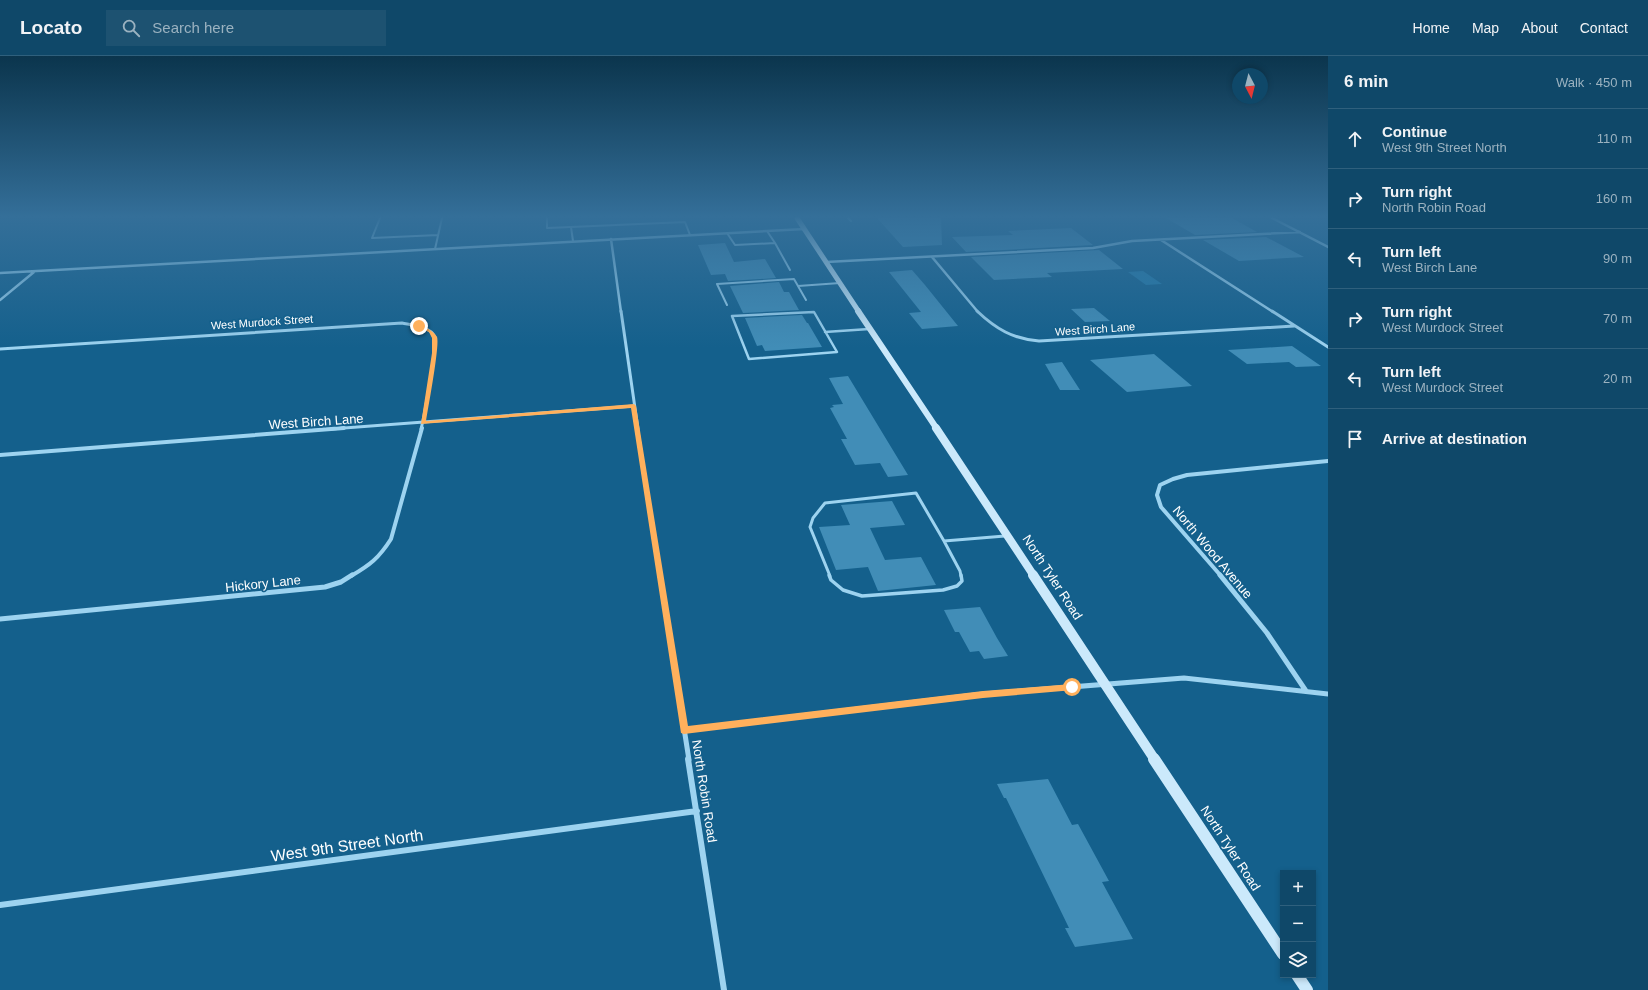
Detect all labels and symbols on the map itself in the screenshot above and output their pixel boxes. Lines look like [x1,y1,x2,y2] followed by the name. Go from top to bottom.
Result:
[1232,68,1268,104] north arrow
[210,312,314,332] street label: West Murdock Street
[410,317,428,335] route end
[1054,320,1136,338] street label: West Birch Lane
[268,411,364,432] street label: West Birch Lane
[1170,503,1256,602] street label: North Wood Avenue
[1020,532,1086,622] street label: North Tyler Road
[225,572,302,595] street label: Hickory Lane
[1063,678,1081,696] route start
[689,739,720,844] street label: North Robin Road
[1198,803,1264,893] street label: North Tyler Road
[270,826,424,865] street label: West 9th Street North

